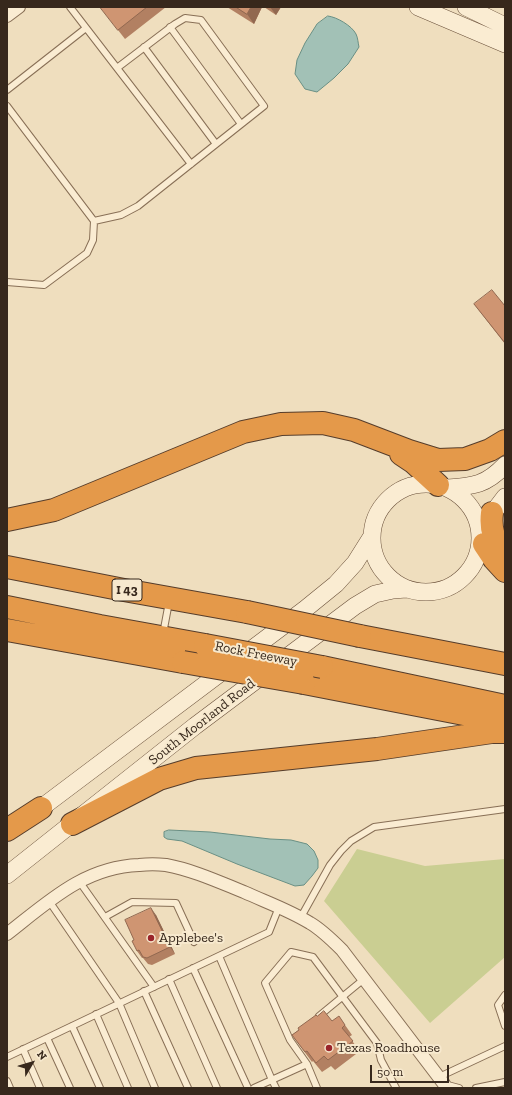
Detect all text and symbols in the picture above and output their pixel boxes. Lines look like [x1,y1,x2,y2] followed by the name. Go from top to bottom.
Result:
[112,579,142,601] road number: I 43
[213,638,299,670] street label: Rock Freeway
[145,675,259,769] street label: South Moorland Road
[159,930,223,946] place label: Applebee's
[146,933,156,943] marker: Applebee's
[337,1040,440,1056] place label: Texas Roadhouse
[12,1043,52,1083] north arrow
[324,1043,334,1053] marker: Texas Roadhouse
[34,1048,50,1063] text: N
[372,1057,451,1083] scale bar
[377,1065,403,1079] text: 50 m

